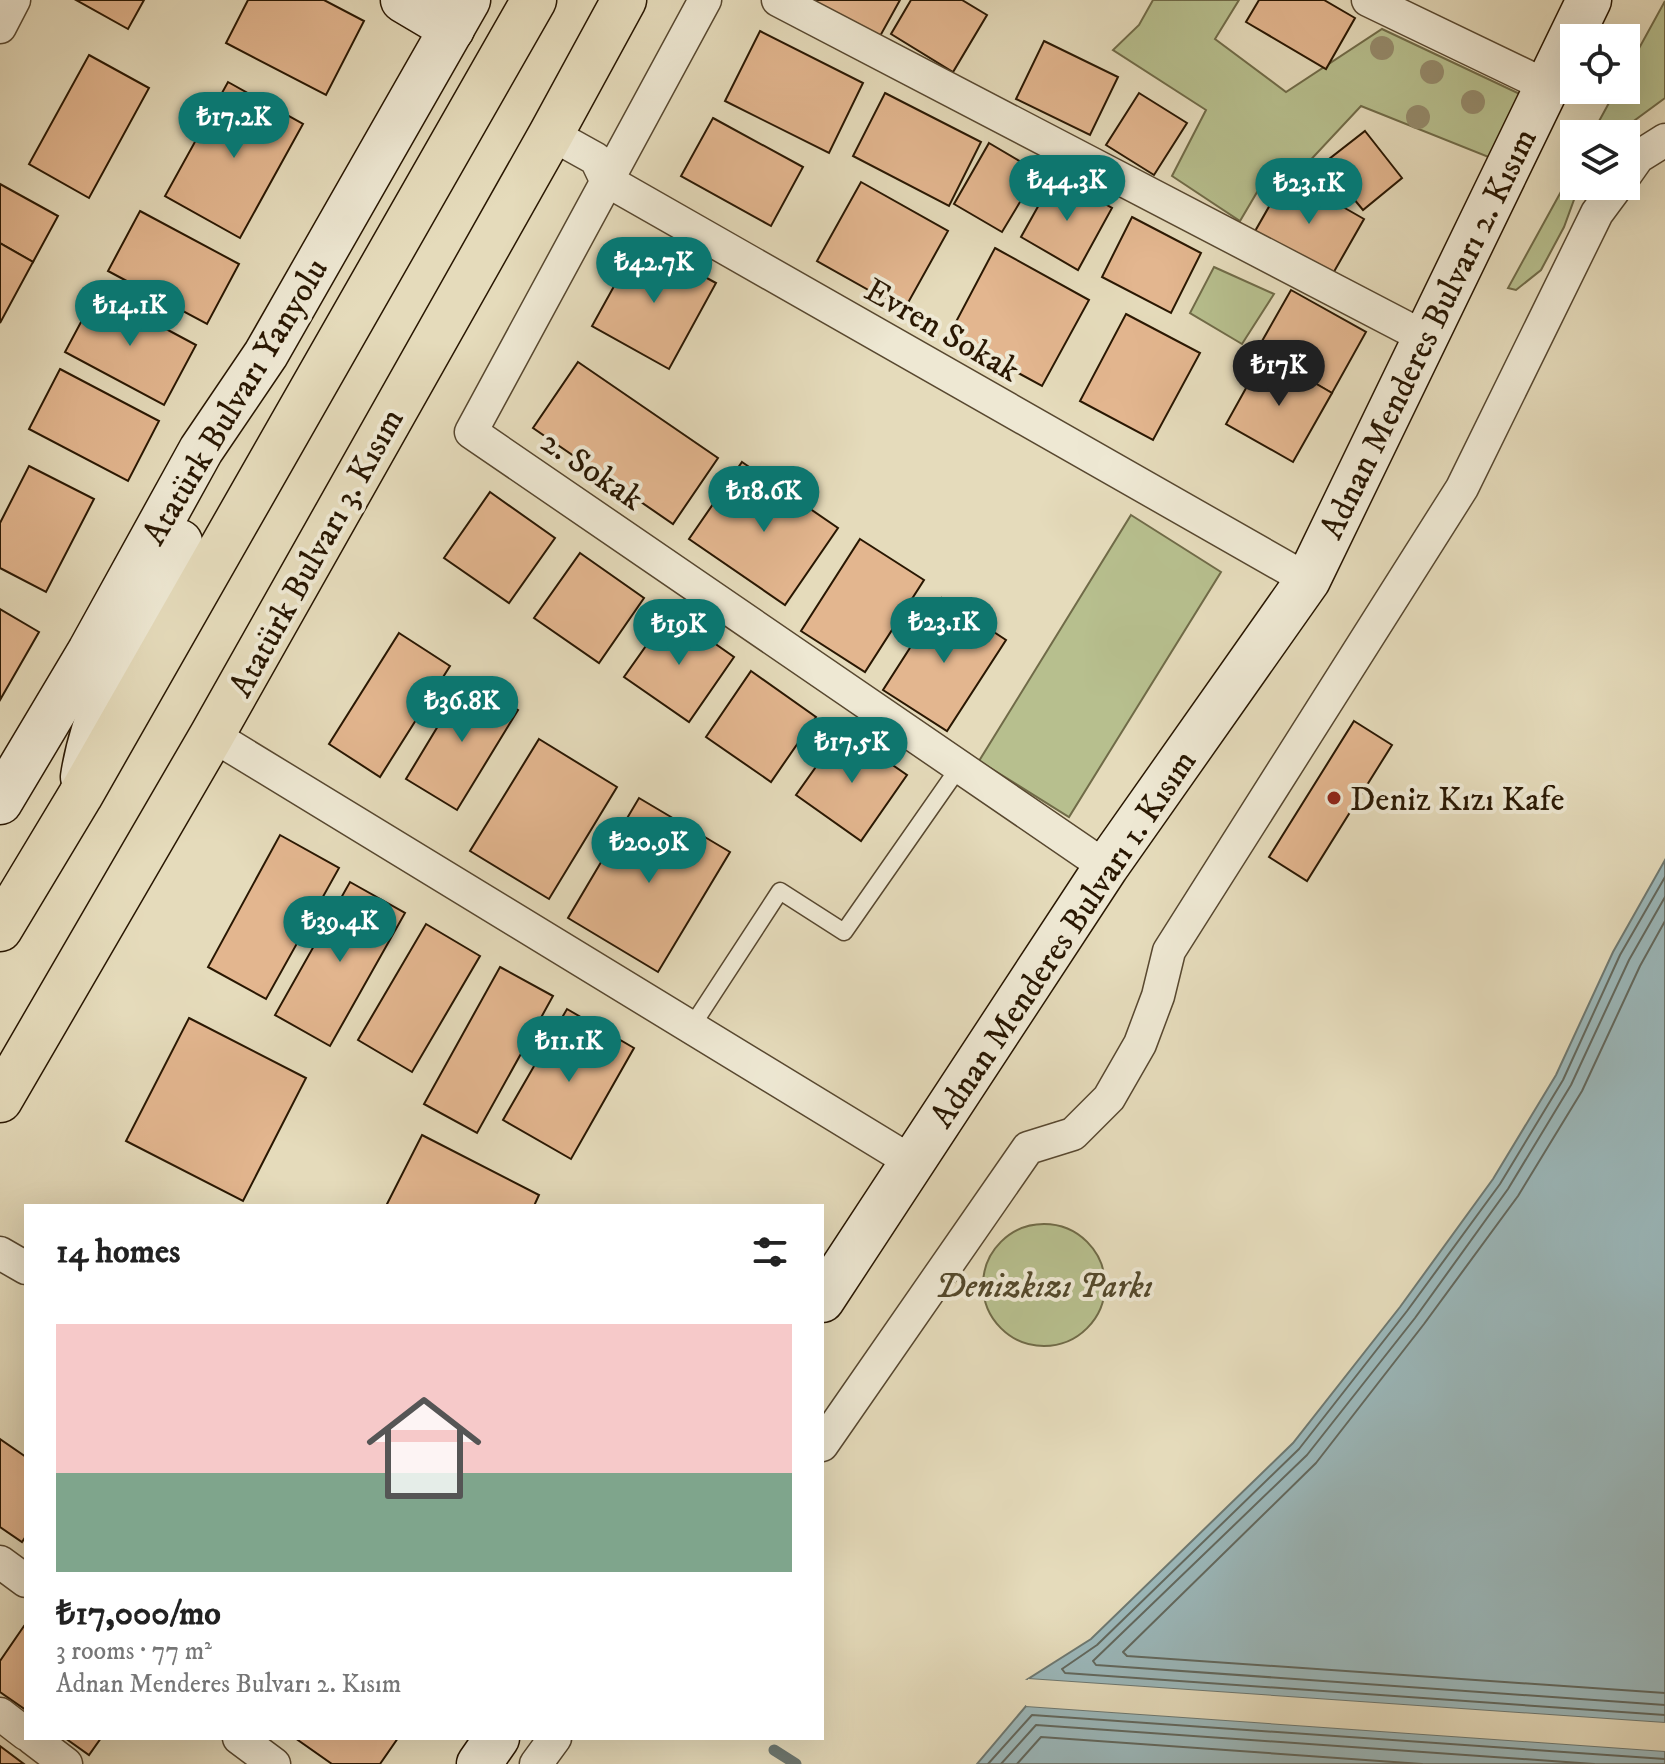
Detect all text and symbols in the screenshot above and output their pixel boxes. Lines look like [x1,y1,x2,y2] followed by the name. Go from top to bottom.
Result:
[1560,24,1640,200] map controls
[1560,24,1640,104] button: locate
[169,92,299,160] pin: ₺17.2K
[196,101,272,134] text: ₺17.2K
[1560,120,1640,200] button: layers
[1311,122,1547,546] street label: Adnan Menderes Bulvarı 2. Kısım
[1002,155,1132,223] pin: ₺44.3K
[1244,158,1374,226] pin: ₺23.1K
[1027,164,1107,197] text: ₺44.3K
[1273,167,1345,200] text: ₺23.1K
[589,237,719,305] pin: ₺42.7K
[614,246,694,279] text: ₺42.7K
[133,251,338,553] street label: Atatürk Bulvarı Yanyolu
[857,269,1027,392] street label: Evren Sokak
[65,280,195,348] pin: ₺14.1K
[93,289,167,322] text: ₺14.1K
[1232,340,1326,408] pin: ₺17K
[1251,349,1307,382] text: ₺17K
[220,401,413,705] street label: Atatürk Bulvarı 3. Kısım
[532,421,651,520] street label: 2. Sokak
[699,466,829,534] pin: ₺18.6K
[726,475,802,508] text: ₺18.6K
[879,597,1009,665] pin: ₺23.1K
[632,599,726,667] pin: ₺19K
[908,606,980,639] text: ₺23.1K
[651,608,707,641] text: ₺19K
[397,676,527,744] pin: ₺36.8K
[424,685,500,718] text: ₺36.8K
[787,717,917,785] pin: ₺17.5K
[814,726,890,759] text: ₺17.5K
[921,742,1206,1136] street label: Adnan Menderes Bulvarı 1. Kısım
[1350,779,1565,821] place label: Deniz Kızı Kafe
[1325,789,1343,807] marker: Deniz Kızı Kafe
[584,817,714,885] pin: ₺20.9K
[609,826,689,859] text: ₺20.9K
[275,896,405,964] pin: ₺39.4K
[301,905,379,938] text: ₺39.4K
[504,1016,634,1084] pin: ₺11.1K
[535,1025,603,1058] text: ₺11.1K
[748,1230,792,1274] icon: filters
[56,1231,180,1273] text: 14 homes
[935,1266,1153,1308] park label: Denizkızı Parkı
[352,1376,496,1520] icon: home
[56,1593,221,1635] text: ₺17,000/mo
[56,1635,212,1668] text: 3 rooms · 77 m²
[56,1668,401,1701] text: Adnan Menderes Bulvarı 2. Kısım

